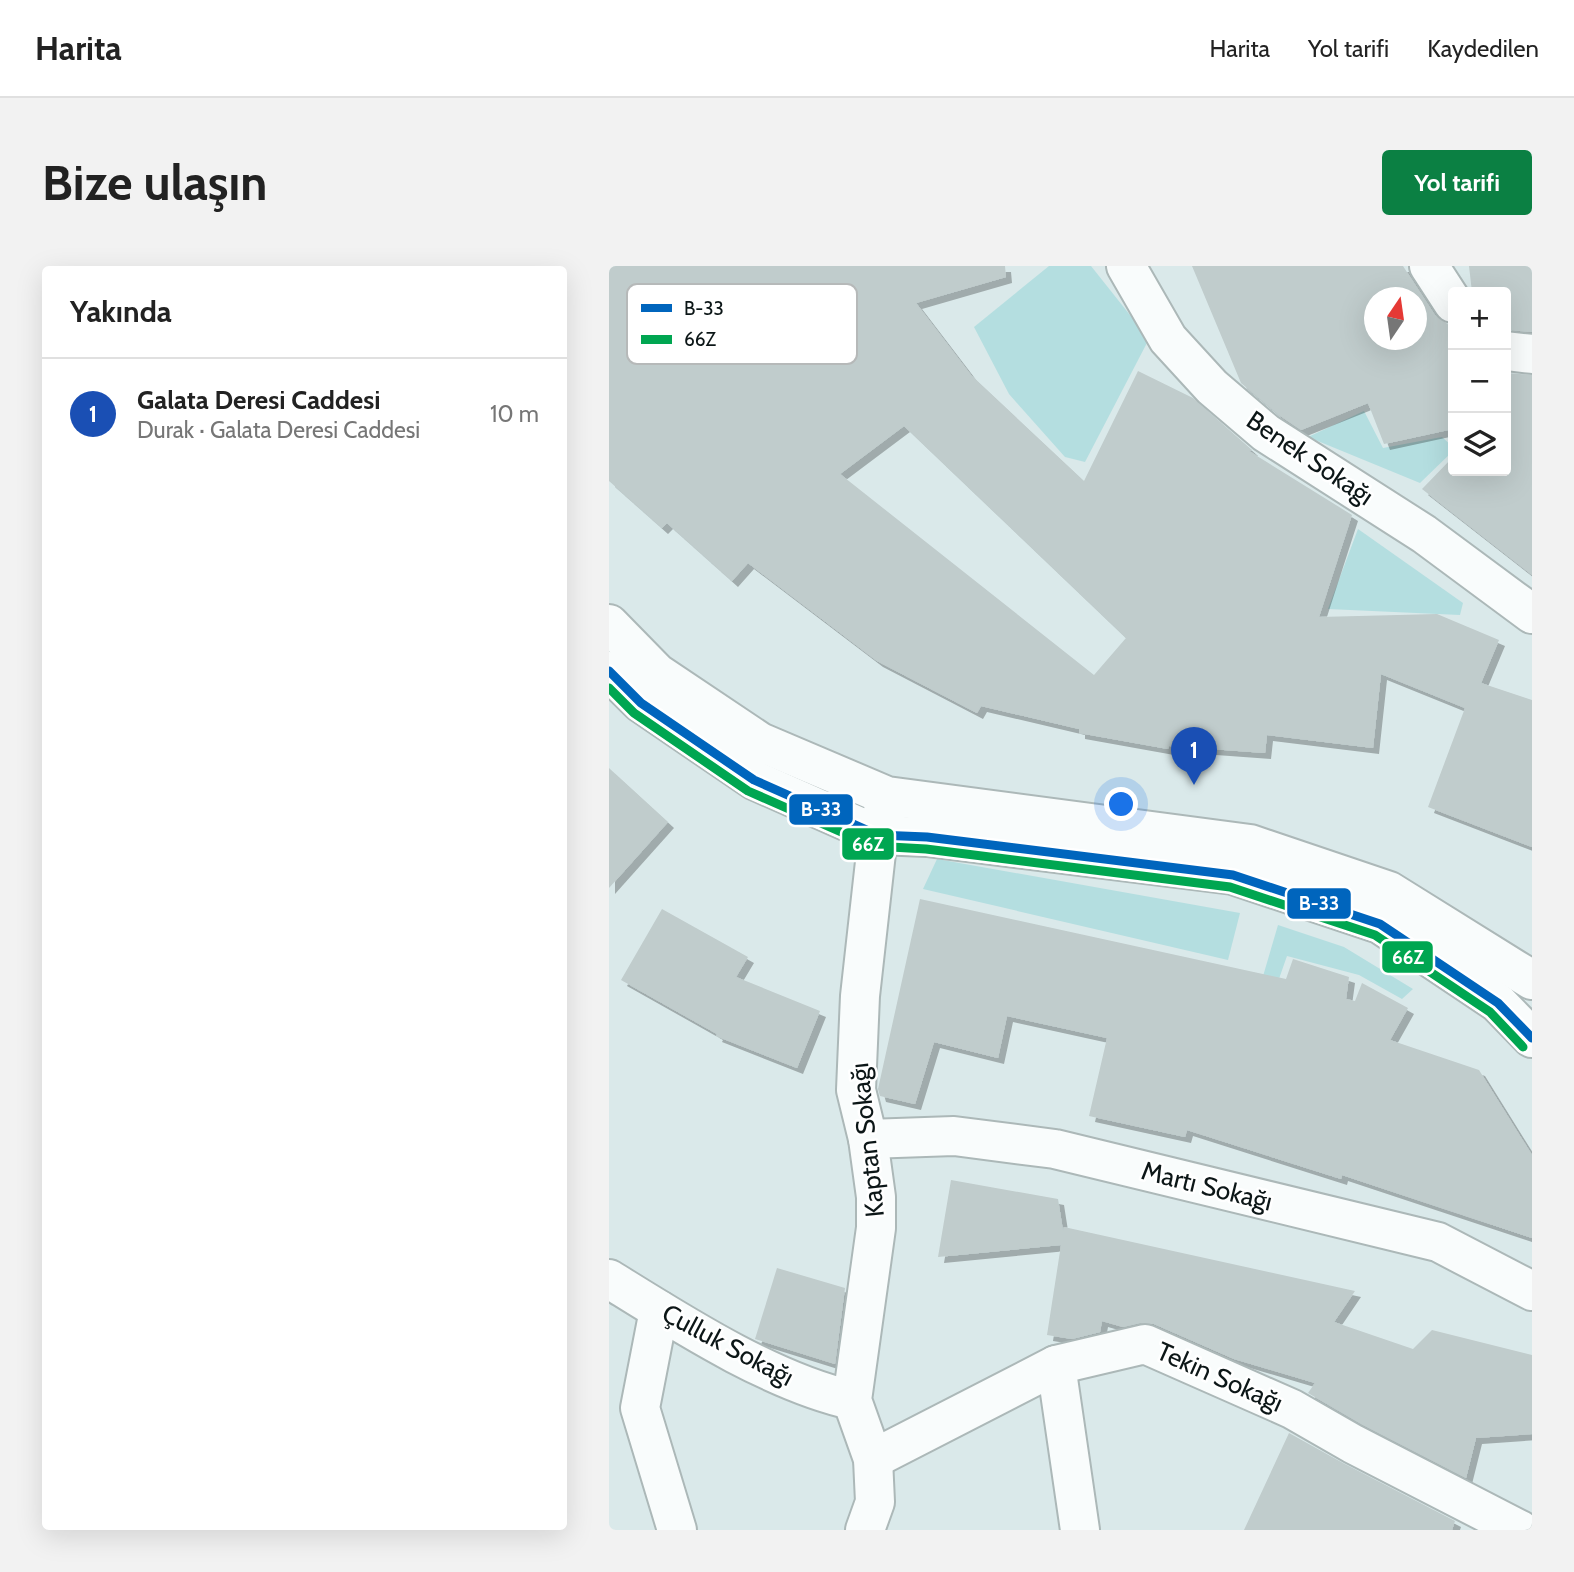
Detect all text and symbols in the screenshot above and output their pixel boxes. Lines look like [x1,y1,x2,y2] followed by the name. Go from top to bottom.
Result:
[35,28,122,68] text: Harita
[1210,34,1270,63] text: Harita
[1308,34,1389,63] text: Yol tarifi
[1427,34,1539,63] text: Kaydedilen
[1382,150,1532,215] button: Yol tarifi
[42,153,267,212] text: Bize ulaşın
[627,284,857,364] legend
[1364,287,1427,350] north arrow
[1448,287,1511,476] map controls
[1448,287,1511,350] button: +
[70,293,172,330] text: Yakında
[684,297,724,320] text: B-33
[684,328,717,351] text: 66Z
[1448,350,1511,413] button: −
[137,384,380,416] text: Galata Deresi Caddesi
[89,400,97,428] text: 1
[490,400,539,428] text: 10 m
[1240,404,1380,512] street label: Benek Sokağı
[1448,413,1511,476] button: layers
[137,416,420,444] text: Durak · Galata Deresi Caddesi
[1171,727,1217,785] pin: 1
[1104,787,1138,821] your location
[788,793,854,826] line badge: B-33
[801,798,841,821] text: B-33
[841,827,895,861] line badge: 66Z
[852,833,884,856] text: 66Z
[1286,887,1352,920] line badge: B-33
[1299,892,1339,915] text: B-33
[1381,940,1434,974] line badge: 66Z
[1392,946,1424,969] text: 66Z
[843,1061,891,1219] street label: Kaptan Sokağı
[1138,1154,1276,1218] street label: Martı Sokağı
[657,1297,799,1393] street label: Çulluk Sokağı
[1152,1335,1288,1419] street label: Tekin Sokağı

